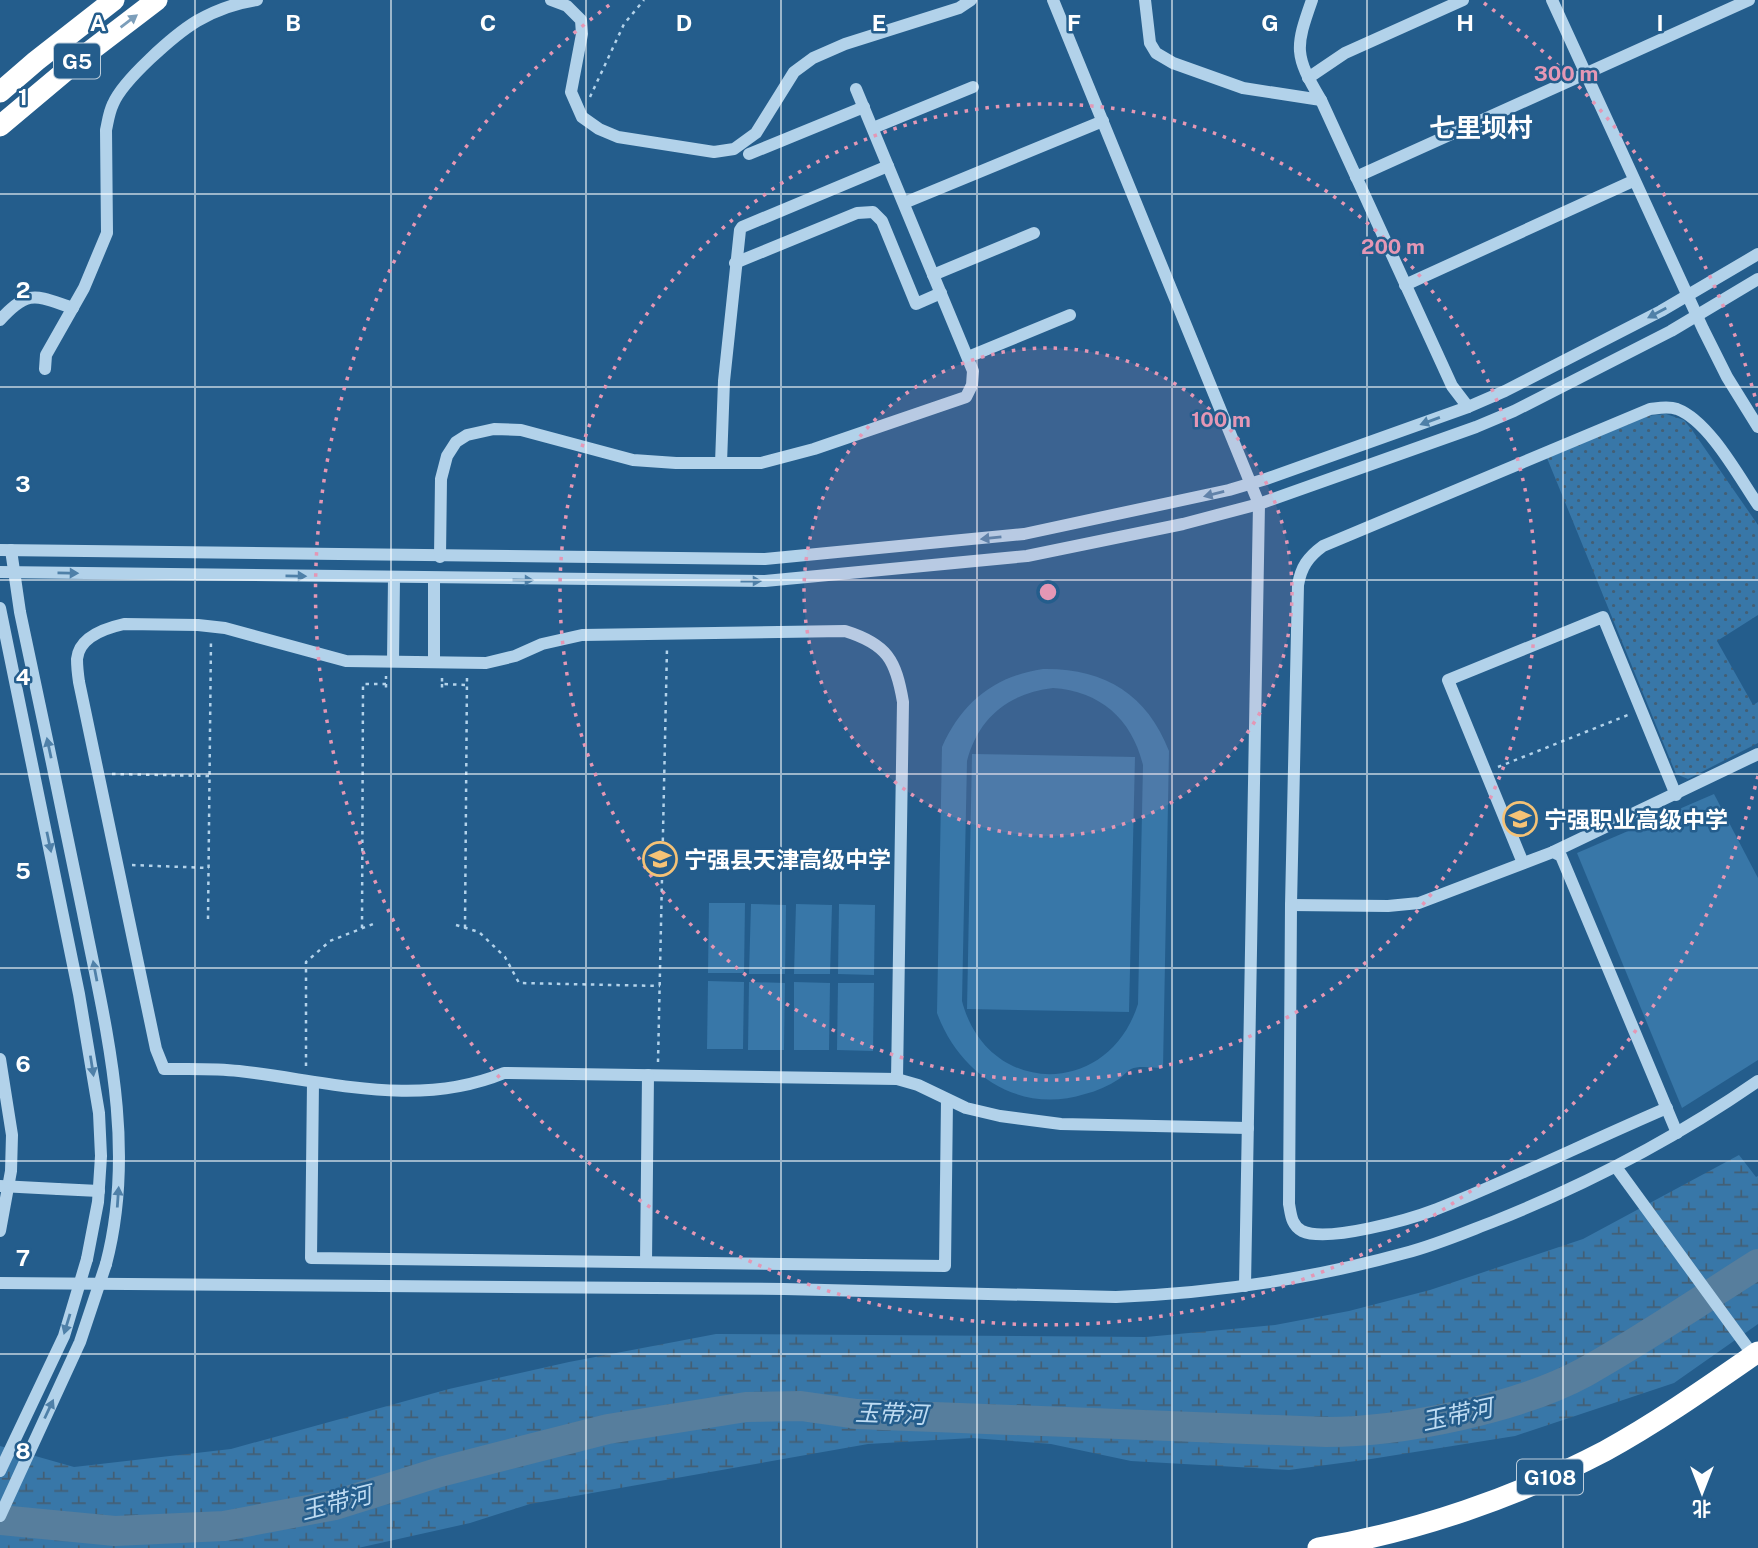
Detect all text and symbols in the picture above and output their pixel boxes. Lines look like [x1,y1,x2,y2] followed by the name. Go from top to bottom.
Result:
[90,9,107,36] text: A
[285,9,301,36] text: B
[480,9,496,36] text: C
[676,9,692,36] text: D
[872,9,886,36] text: E
[1067,9,1081,36] text: F
[1261,9,1279,36] text: G
[1456,9,1474,36] text: H
[1656,9,1664,36] text: I
[119,14,137,29] one-way arrow
[54,43,100,78] road number: G5
[1534,61,1598,86] text: 300 m
[18,83,28,110] text: 1
[1429,112,1533,143] district label: 七里坝村
[1361,234,1425,259] text: 200 m
[16,276,30,303] text: 2
[1647,307,1667,319] one-way arrow
[1191,407,1251,432] text: 100 m
[1419,416,1440,427] one-way arrow
[15,470,31,497] text: 3
[1203,488,1225,499] one-way arrow
[980,533,1002,544] one-way arrow
[57,567,79,579] one-way arrow
[285,571,307,582] one-way arrow
[512,574,534,585] one-way arrow
[740,575,762,587] one-way arrow
[1036,580,1060,604] centre of rings
[15,663,31,690] text: 4
[43,737,54,759] one-way arrow
[1501,800,1539,838] school or university icon: 宁强职业高级中学
[1544,806,1728,833] place label: 宁强职业高级中学
[43,831,54,853] one-way arrow
[641,840,679,878] school or university icon: 宁强县天津高级中学
[684,846,891,873] place label: 宁强县天津高级中学
[15,857,31,884] text: 5
[89,960,100,982] one-way arrow
[15,1050,31,1077] text: 6
[87,1055,98,1077] one-way arrow
[113,1185,124,1207] one-way arrow
[16,1244,30,1271] text: 7
[62,1314,72,1335] one-way arrow
[1419,1392,1499,1435] water label: 玉带河
[855,1398,931,1428] water label: 玉带河
[43,1399,55,1419] one-way arrow
[15,1437,31,1464] text: 8
[1667,1457,1737,1527] north arrow
[1517,1460,1583,1494] road number: G108
[298,1479,378,1524] water label: 玉带河
[1692,1498,1712,1520] text: 北

